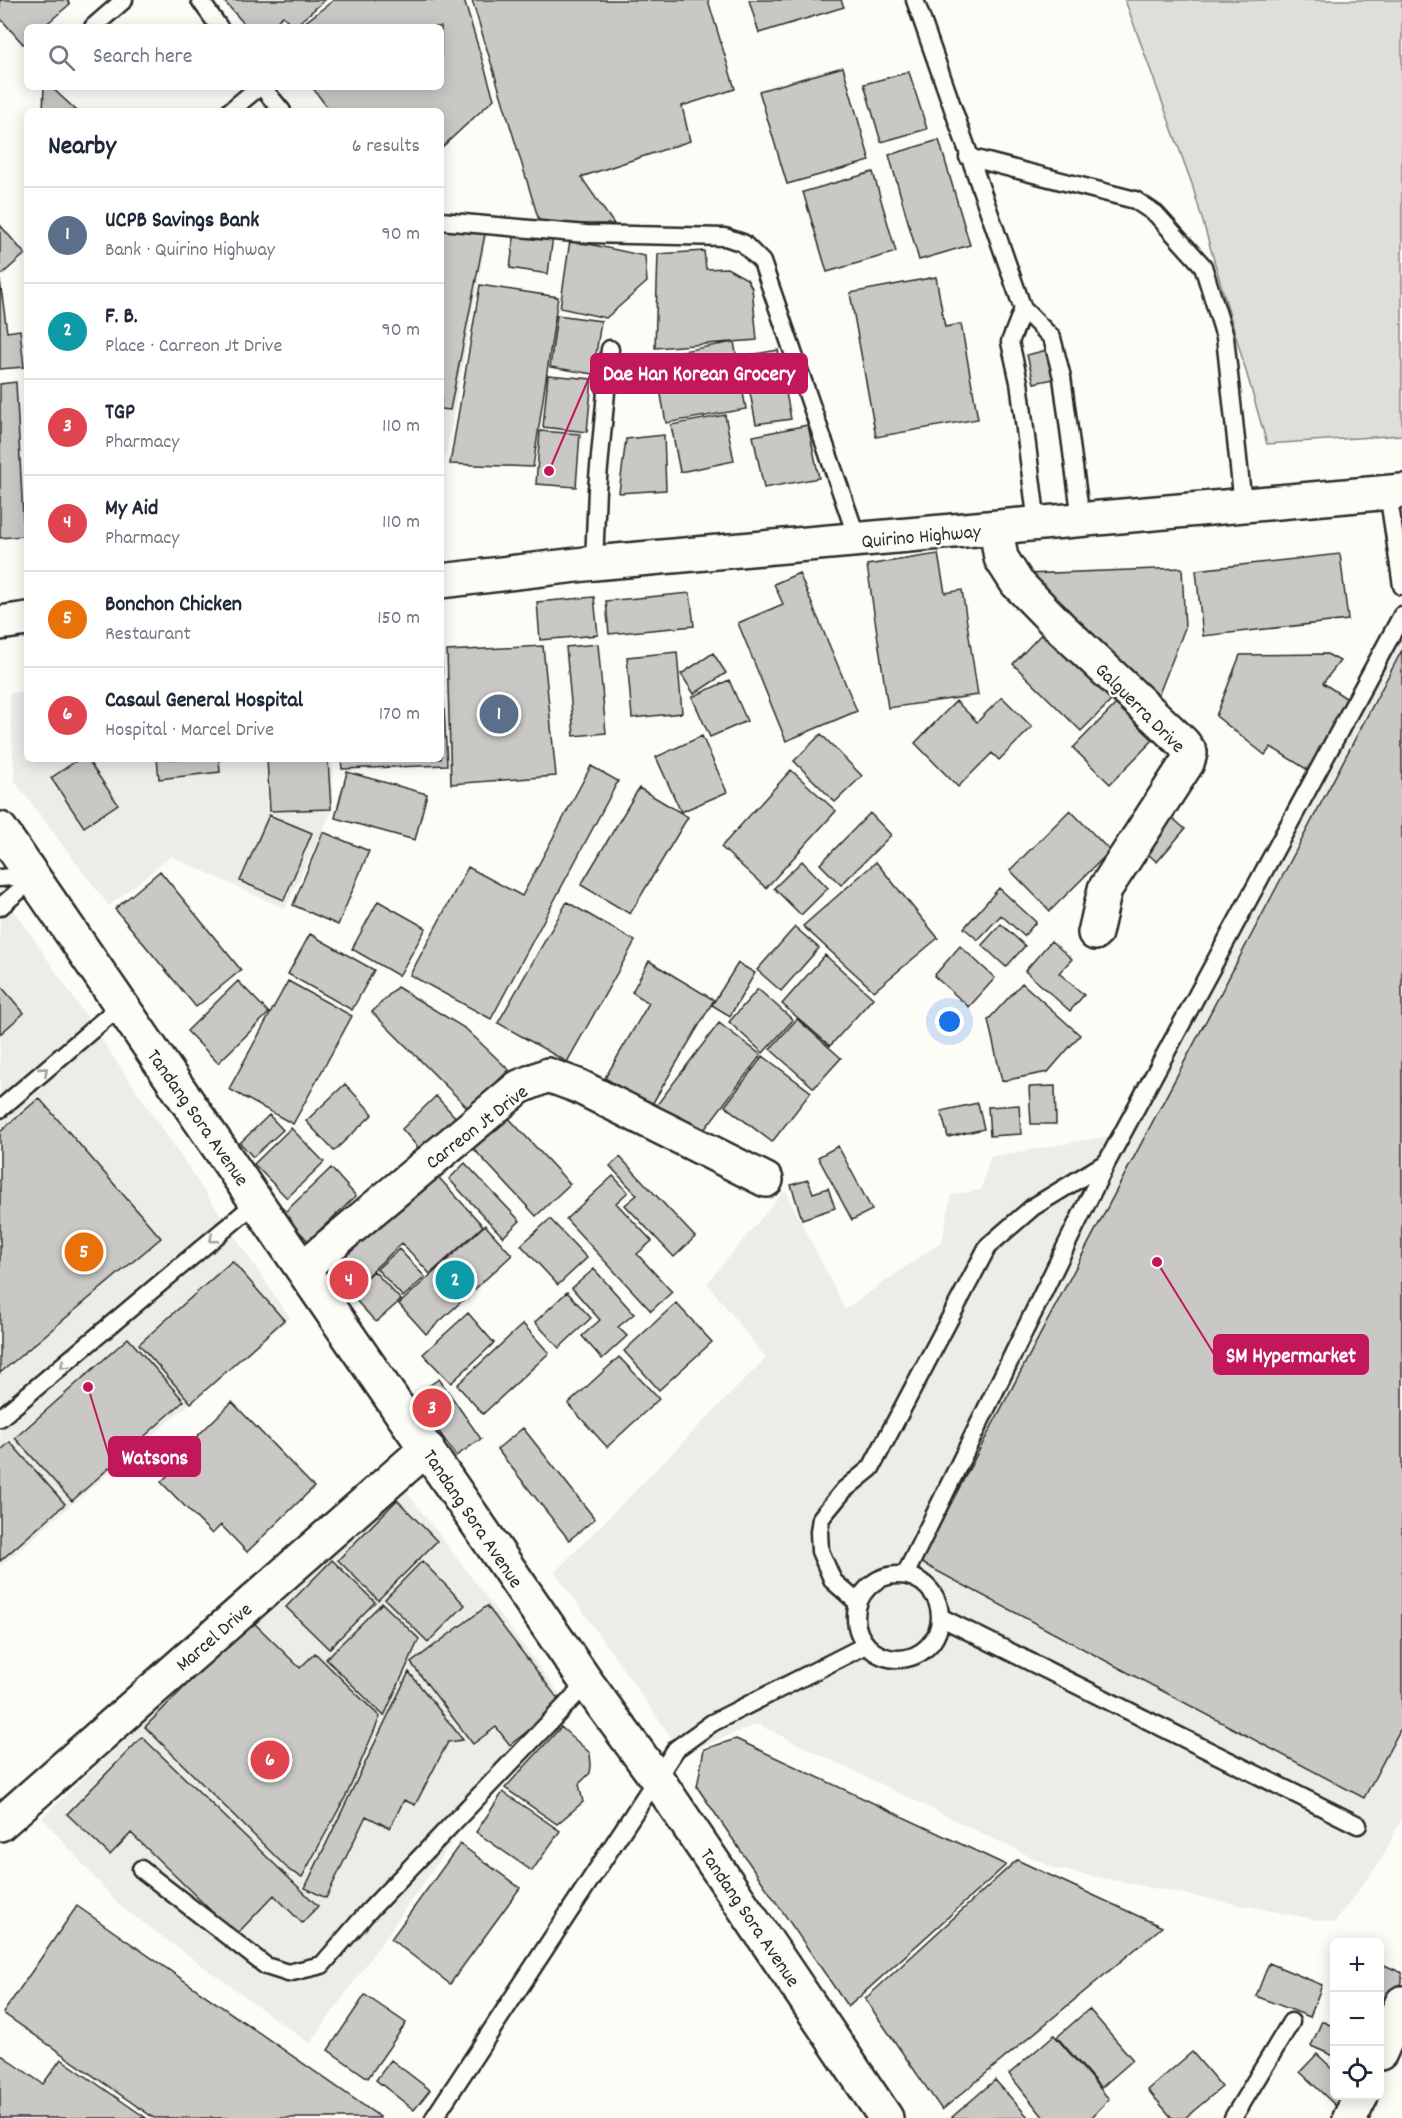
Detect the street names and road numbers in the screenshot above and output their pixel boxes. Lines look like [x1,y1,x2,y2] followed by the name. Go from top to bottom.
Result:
[860,519,983,557] street label: Quirino Highway
[1087,658,1191,761] street label: Galguerra Drive
[139,1044,255,1193] street label: Tandang Sora Avenue
[421,1079,535,1177] street label: Carreon Jt Drive
[415,1445,528,1595] street label: Tandang Sora Avenue
[171,1597,259,1679] street label: Marcel Drive
[692,1844,805,1994] street label: Tandang Sora Avenue

